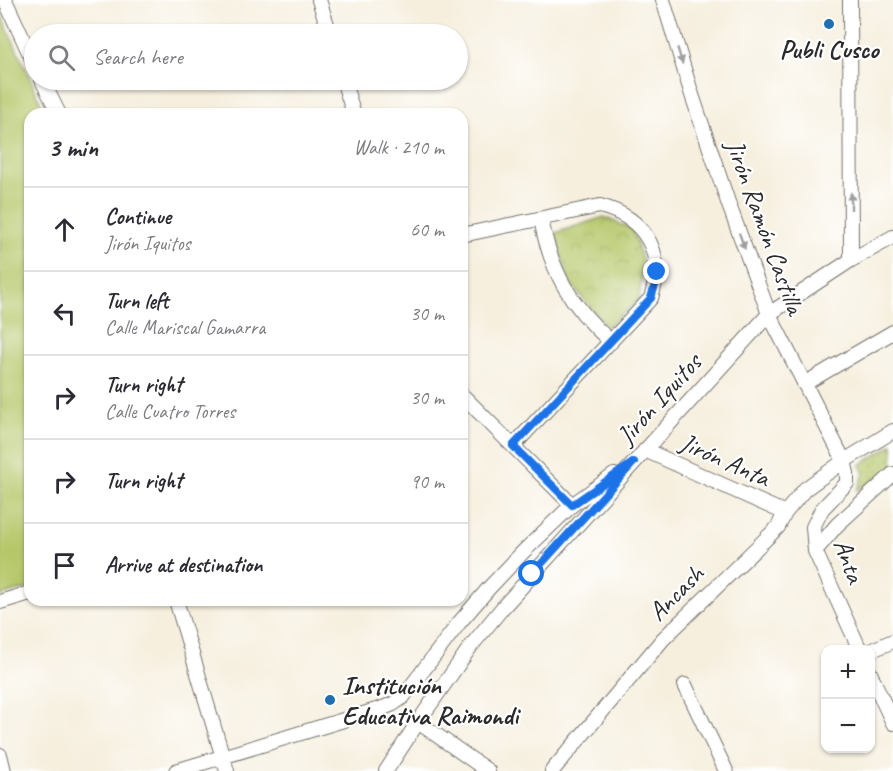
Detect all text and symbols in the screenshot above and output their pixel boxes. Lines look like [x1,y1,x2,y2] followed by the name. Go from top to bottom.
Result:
[822,17,836,31] marker: Publi Cusco
[24,24,468,90] search box
[780,33,880,66] place label: Publi Cusco
[45,41,78,74] icon: search
[93,43,183,71] text: Search here
[676,47,685,65] one-way arrow
[48,131,98,164] text: 3 min
[717,133,813,321] street label: Jirón Ramón Castilla
[354,135,444,160] text: Walk · 210 m
[846,192,856,211] one-way arrow
[105,203,171,231] text: Continue
[48,213,81,246] icon: ahead
[410,217,444,242] text: 60 m
[105,231,190,256] text: Jirón Iquitos
[738,232,747,250] one-way arrow
[643,258,669,284] route end
[105,287,169,315] text: Turn left
[48,297,81,330] icon: left
[410,301,444,326] text: 30 m
[105,315,265,340] text: Calle Mariscal Gamarra
[608,345,710,453] street label: Jirón Iquitos
[105,371,182,399] text: Turn right
[48,381,81,414] icon: right
[410,385,444,410] text: 30 m
[105,399,235,424] text: Calle Cuatro Torres
[673,425,776,495] street label: Jirón Anta
[48,465,81,498] icon: right
[105,467,182,495] text: Turn right
[410,469,444,494] text: 90 m
[826,534,873,589] street label: Anta
[48,549,81,582] icon: arrive
[105,551,262,579] text: Arrive at destination
[641,557,712,628] street label: Ancash
[518,560,544,586] route start
[821,645,875,753] map controls
[821,645,875,699] button: +
[342,669,521,732] place label: Institución Educativa Raimondi
[323,693,337,707] marker: Institución Educativa Raimondi
[821,699,875,753] button: −

